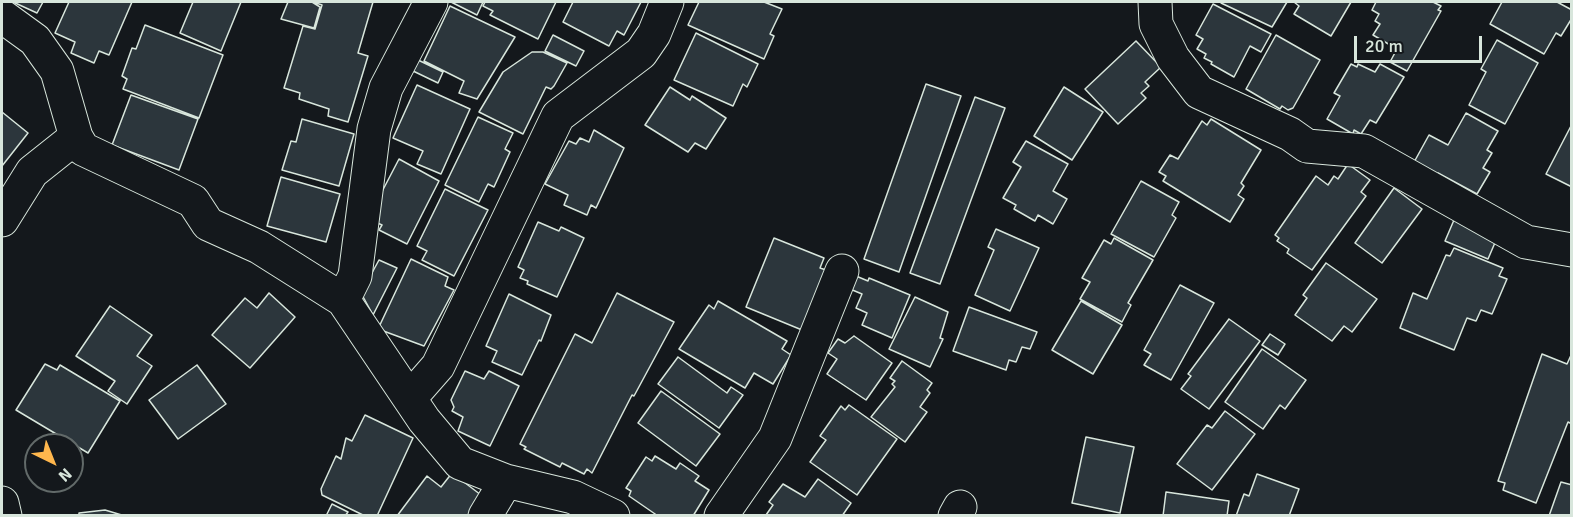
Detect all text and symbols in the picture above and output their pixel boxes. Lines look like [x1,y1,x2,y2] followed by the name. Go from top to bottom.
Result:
[1357,24,1484,62] scale bar
[1365,35,1403,57] text: 20 m
[24,433,84,493] north arrow
[54,464,76,486] text: N

